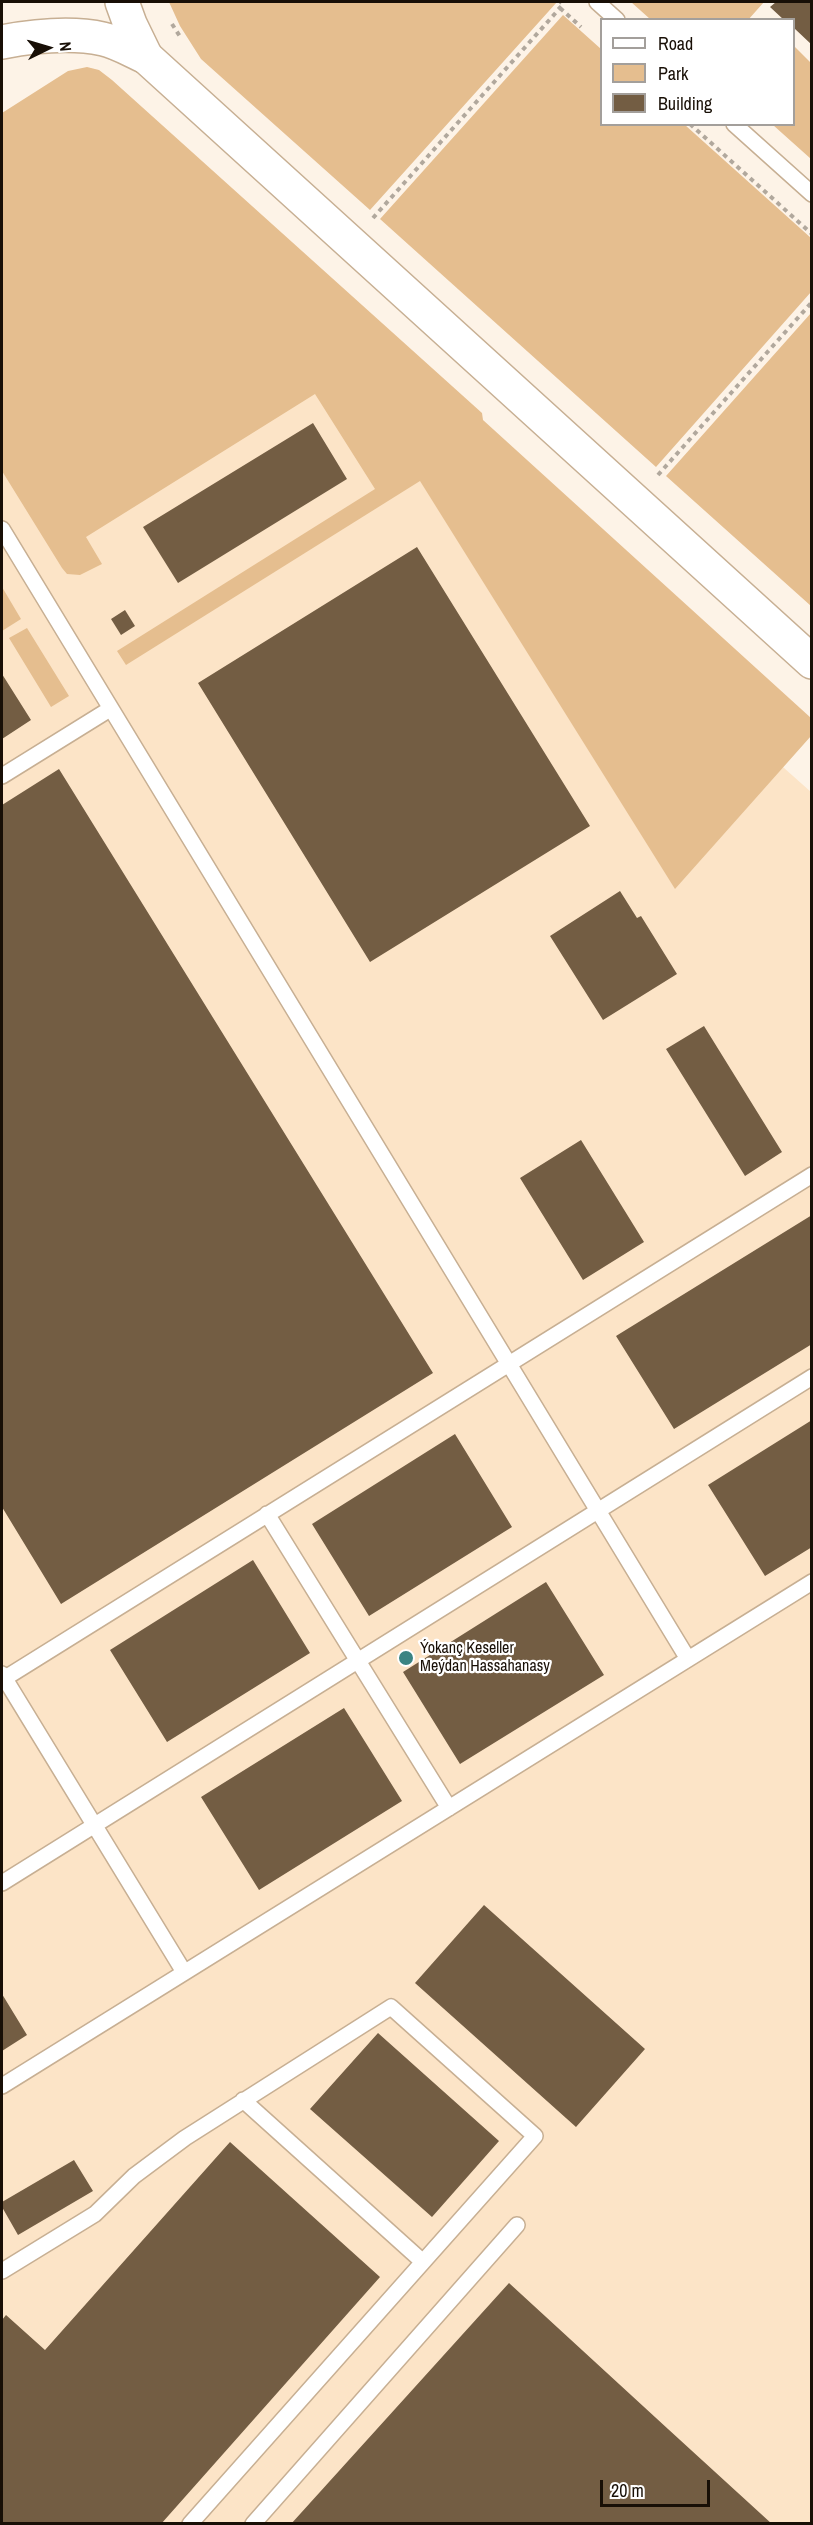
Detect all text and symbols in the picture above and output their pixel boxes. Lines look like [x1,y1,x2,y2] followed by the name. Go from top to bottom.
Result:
[18,18,78,78] north arrow
[600,18,795,126] legend
[658,31,693,56] text: Road
[55,41,77,52] text: N
[658,61,688,86] text: Park
[658,91,712,116] text: Building
[420,1639,550,1677] place label: Ýokanç Keseller Meýdan Hassahanasy
[397,1649,415,1667] marker: Ýokanç Keseller Meýdan Hassahanasy
[603,2468,712,2506] scale bar
[611,2478,644,2503] text: 20 m

